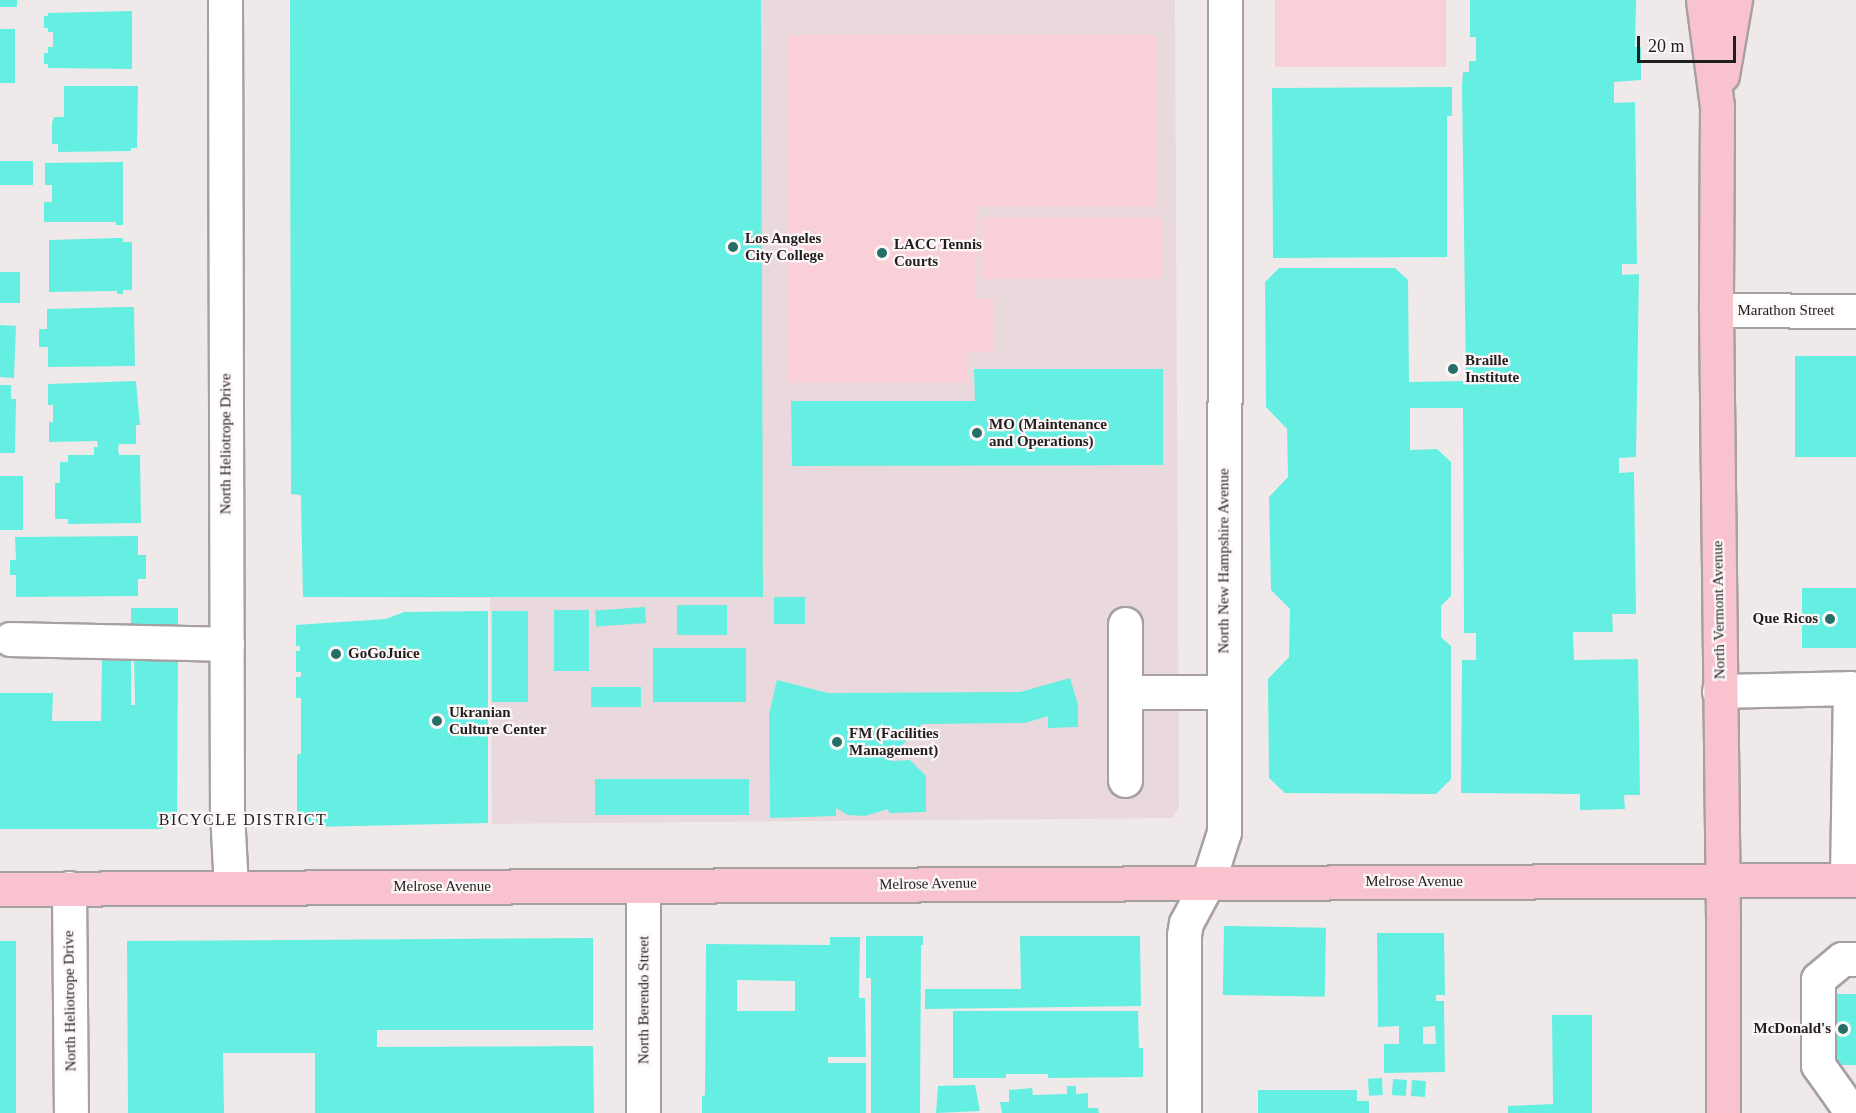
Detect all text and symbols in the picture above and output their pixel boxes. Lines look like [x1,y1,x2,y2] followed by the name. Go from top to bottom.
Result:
[1640,24,1739,62] scale bar
[1648,36,1685,56] text: 20 m
[745,229,824,264] place label: Los Angeles City College
[894,235,982,270] place label: LACC Tennis Courts
[726,240,740,254] marker: Los Angeles City College
[875,246,889,260] marker: LACC Tennis Courts
[1737,302,1835,320] street label: Marathon Street
[1465,351,1519,386] place label: Braille Institute
[1446,362,1460,376] marker: Braille Institute
[217,374,235,514] street label: North Heliotrope Drive
[989,415,1107,450] place label: MO (Maintenance and Operations)
[970,426,984,440] marker: MO (Maintenance and Operations)
[1215,468,1233,654] street label: North New Hampshire Avenue
[1709,540,1729,680] street label: North Vermont Avenue
[1753,610,1818,628] place label: Que Ricos
[1823,612,1837,626] marker: Que Ricos
[348,645,420,663] place label: GoGoJuice
[329,647,343,661] marker: GoGoJuice
[449,703,547,738] place label: Ukranian Culture Center
[430,714,444,728] marker: Ukranian Culture Center
[849,724,939,759] place label: FM (Facilities Management)
[830,735,844,749] marker: FM (Facilities Management)
[159,810,327,830] district label: BICYCLE DISTRICT
[1365,873,1463,891] street label: Melrose Avenue
[879,874,977,894] street label: Melrose Avenue
[393,878,491,896] street label: Melrose Avenue
[60,930,80,1072] street label: North Heliotrope Drive
[635,936,653,1064] street label: North Berendo Street
[1753,1020,1831,1038] place label: McDonald's
[1836,1022,1850,1036] marker: McDonald's

